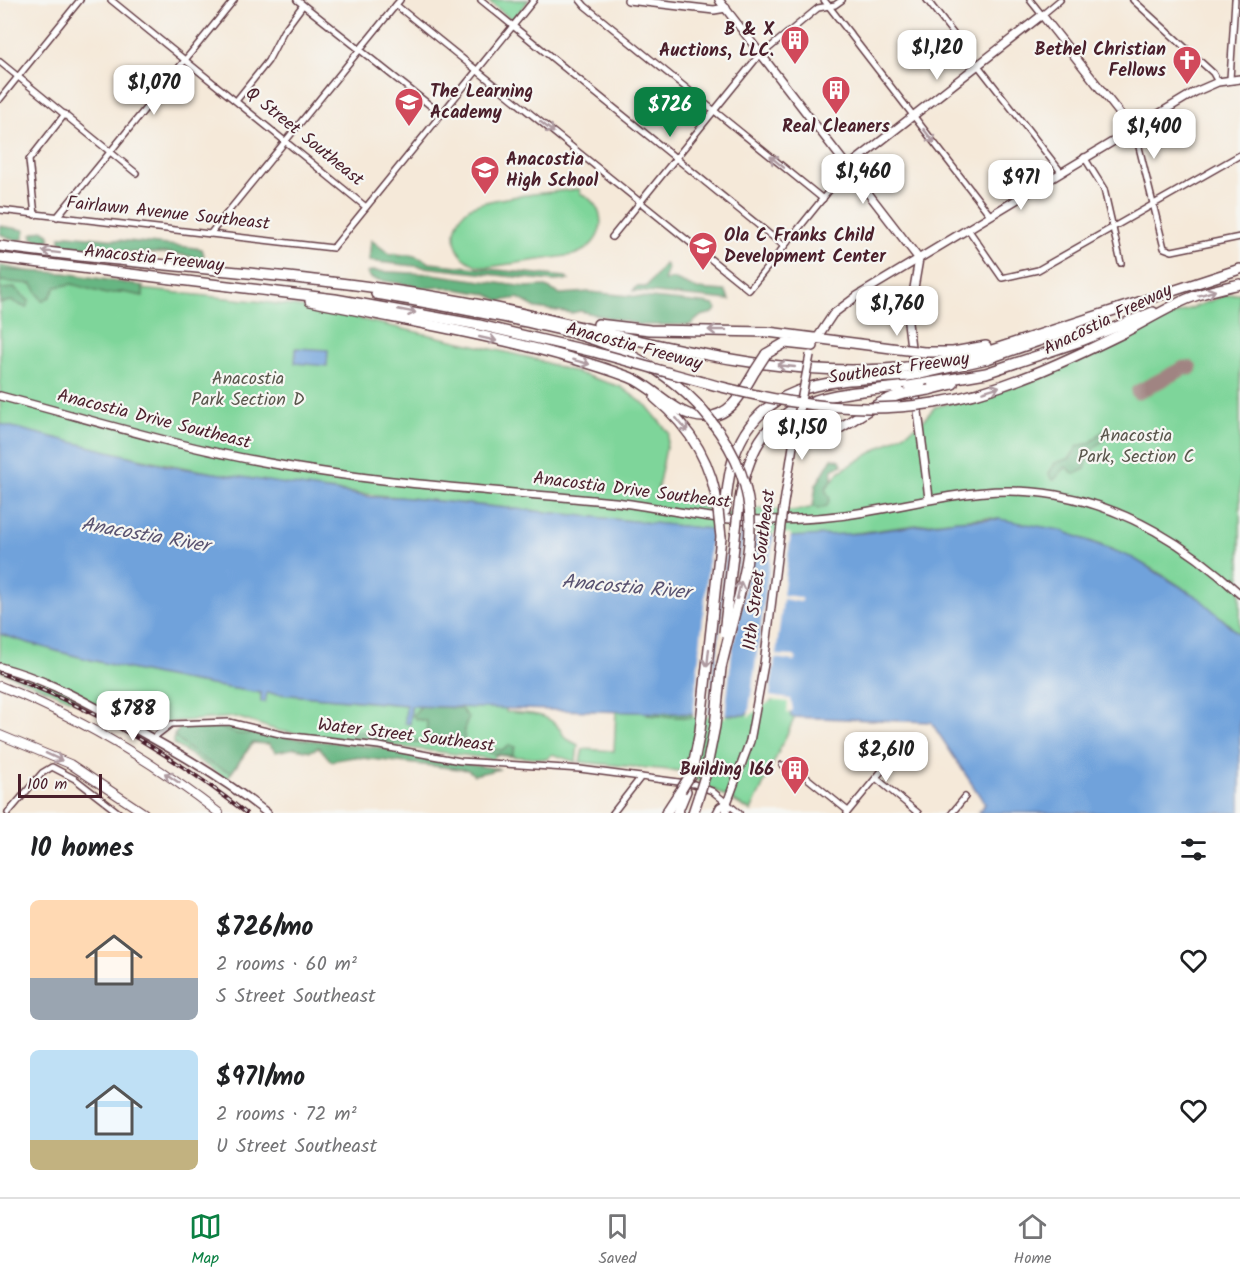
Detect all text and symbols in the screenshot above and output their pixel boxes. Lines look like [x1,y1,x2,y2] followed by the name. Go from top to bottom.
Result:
[659,16,775,66] place label: B & X Auctions, LLC.
[779,24,811,66] building icon: B & X Auctions, LLC.
[888,30,986,81] pin: $1,120
[911,33,963,65] text: $1,120
[1034,36,1167,86] place label: Bethel Christian Fellows
[1171,44,1203,86] church icon: Bethel Christian Fellows
[105,65,203,116] pin: $1,070
[127,68,181,100] text: $1,070
[820,74,852,116] building icon: Real Cleaners
[430,78,533,128] place label: The Learning Academy
[238,80,371,195] street label: Q Street Southeast
[393,86,425,128] school or university icon: The Learning Academy
[634,87,706,138] pin: $726
[648,90,692,122] text: $726
[1105,109,1203,160] pin: $1,400
[1127,112,1181,144] text: $1,400
[782,113,891,142] place label: Real Cleaners
[539,121,555,134] one-way arrow
[923,128,936,144] one-way arrow
[506,146,598,196] place label: Anacostia High School
[469,154,501,196] school or university icon: Anacostia High School
[814,154,912,205] pin: $1,460
[769,156,785,169] one-way arrow
[835,157,891,189] text: $1,460
[985,160,1057,211] pin: $971
[1002,163,1040,195] text: $971
[65,189,272,239] street label: Fairlawn Avenue Southeast
[724,222,887,272] place label: Ola C Franks Child Development Center
[687,230,719,272] school or university icon: Ola C Franks Child Development Center
[83,237,226,281] street label: Anacostia Freeway
[41,246,61,257] one-way arrow
[1039,276,1178,364] street label: Anacostia Freeway
[848,286,946,337] pin: $1,760
[1197,287,1216,298] one-way arrow
[870,289,924,321] text: $1,760
[397,306,417,317] one-way arrow
[562,315,706,379] street label: Anacostia Freeway
[707,324,727,336] one-way arrow
[478,333,497,345] one-way arrow
[827,345,972,393] street label: Southeast Freeway
[571,357,590,369] one-way arrow
[776,360,796,371] one-way arrow
[191,365,305,415] park label: Anacostia Park Section D
[54,382,255,458] street label: Anacostia Drive Southeast
[981,383,1000,394] one-way arrow
[753,410,851,461] pin: $1,150
[777,413,827,445] text: $1,150
[675,416,688,432] one-way arrow
[1078,422,1194,472] park label: Anacostia Park, Section C
[532,465,733,518] street label: Anacostia Drive Southeast
[736,487,784,652] street label: 11th Street Southeast
[79,509,216,564] water label: Anacostia River
[560,566,696,610] water label: Anacostia River
[733,581,745,600] one-way arrow
[702,648,713,668] one-way arrow
[97,691,169,742] pin: $788
[111,694,155,726] text: $788
[316,711,497,761] street label: Water Street Southeast
[837,732,935,783] pin: $2,610
[858,735,914,767] text: $2,610
[45,751,63,763] one-way arrow
[779,754,811,796] building icon: Building 166
[680,756,774,785] place label: Building 166
[18,771,102,798] scale bar
[27,772,67,797] text: 100 m
[164,772,181,784] one-way arrow
[30,828,134,870] text: 10 homes
[1177,833,1210,866] icon: filters
[216,907,313,949] text: $726/mo
[78,924,150,996] icon: home
[1177,944,1210,977] icon: heart
[216,949,357,981] text: 2 rooms · 60 m²
[216,981,376,1013] text: S Street Southeast
[216,1057,305,1099] text: $971/mo
[78,1074,150,1146] icon: home
[1177,1094,1210,1127] icon: heart
[216,1099,357,1131] text: 2 rooms · 72 m²
[216,1131,377,1163] text: U Street Southeast
[189,1210,222,1271] tab: Map
[599,1210,637,1271] tab: Saved
[1014,1210,1051,1271] tab: Home

